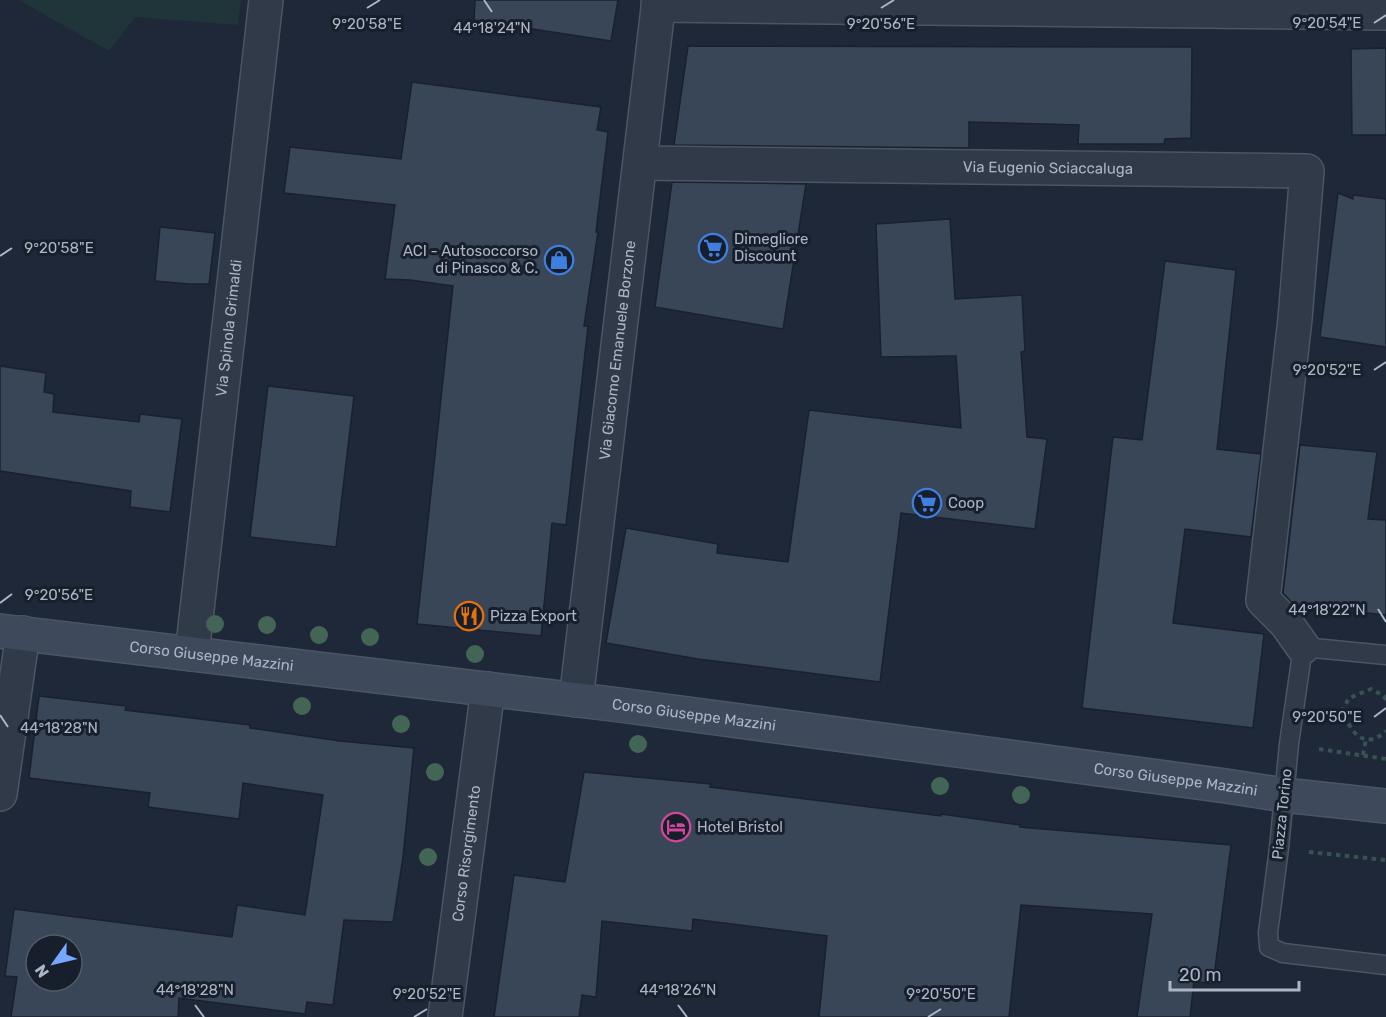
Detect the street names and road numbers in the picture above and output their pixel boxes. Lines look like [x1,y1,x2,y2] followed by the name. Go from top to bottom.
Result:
[963,158,1133,178] street label: Via Eugenio Sciaccaluga
[595,240,639,461] street label: Via Giacomo Emanuele Borzone
[212,258,246,398] street label: Via Spinola Grimaldi
[128,638,295,675] street label: Corso Giuseppe Mazzini
[611,695,777,735] street label: Corso Giuseppe Mazzini
[1093,759,1259,800] street label: Corso Giuseppe Mazzini
[1268,768,1296,860] street label: Piazza Torino
[449,784,484,923] street label: Corso Risorgimento

